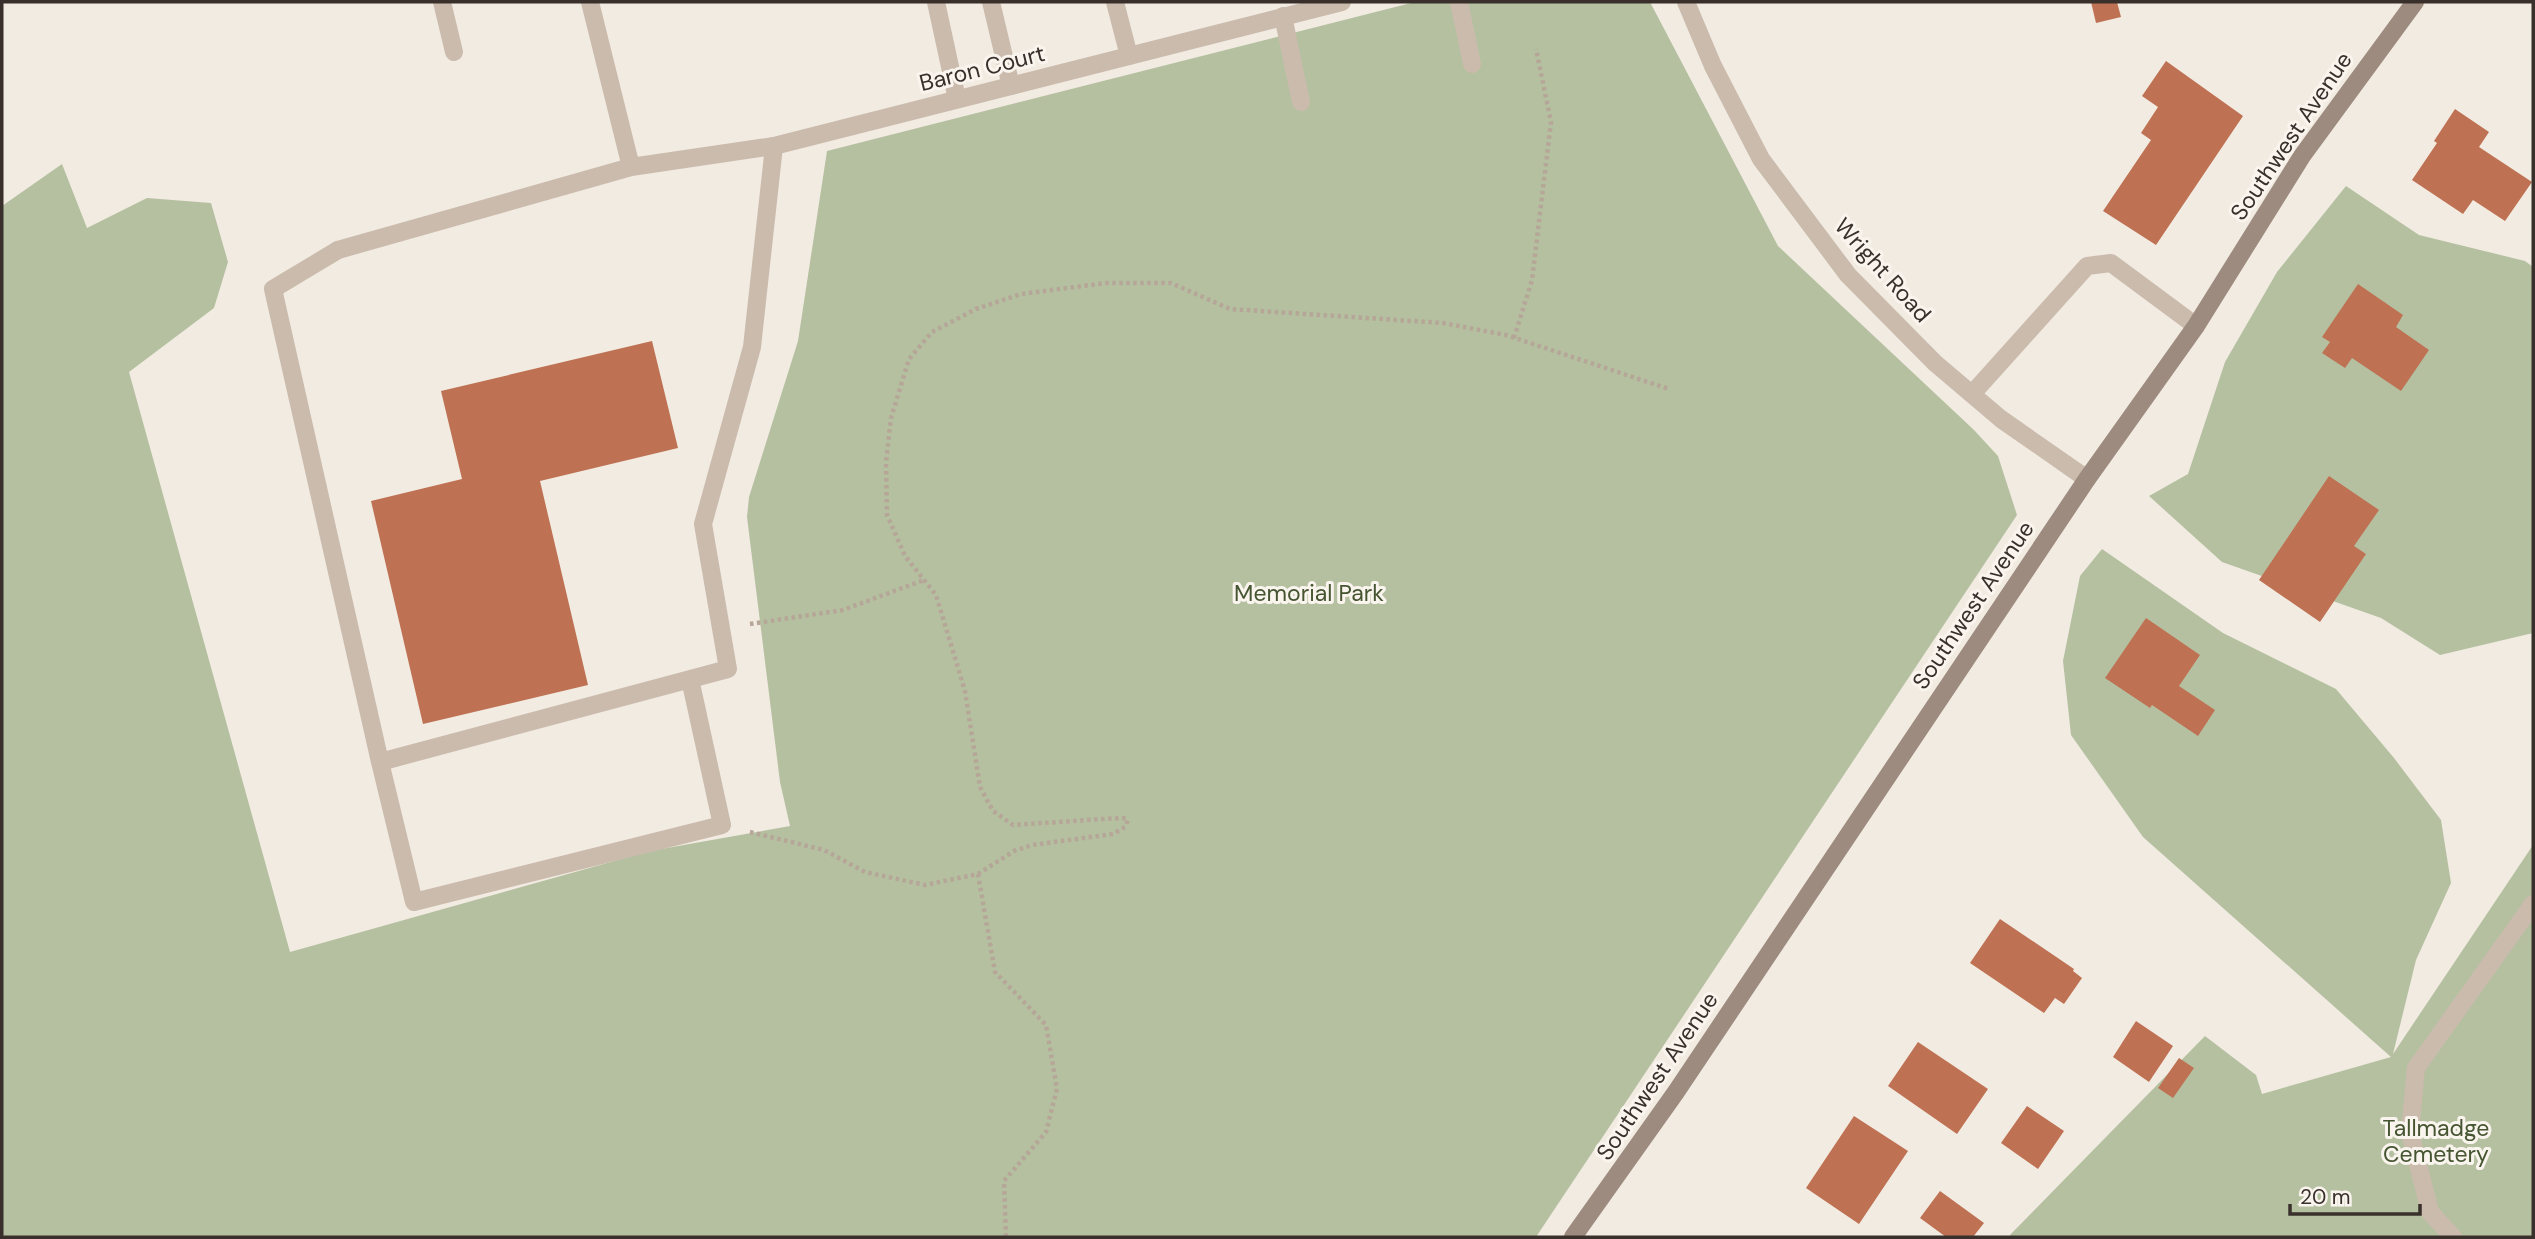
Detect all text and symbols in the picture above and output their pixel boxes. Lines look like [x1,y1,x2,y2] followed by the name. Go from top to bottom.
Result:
[916,38,1048,98] street label: Baron Court
[2224,46,2358,226] street label: Southwest Avenue
[1828,211,1938,329] street label: Wright Road
[1906,515,2040,695] street label: Southwest Avenue
[1234,578,1384,608] park label: Memorial Park
[1590,986,1724,1166] street label: Southwest Avenue
[2383,1113,2489,1169] park label: Tallmadge Cemetery
[2290,1172,2420,1216] scale bar
[2300,1183,2351,1211] text: 20 m

